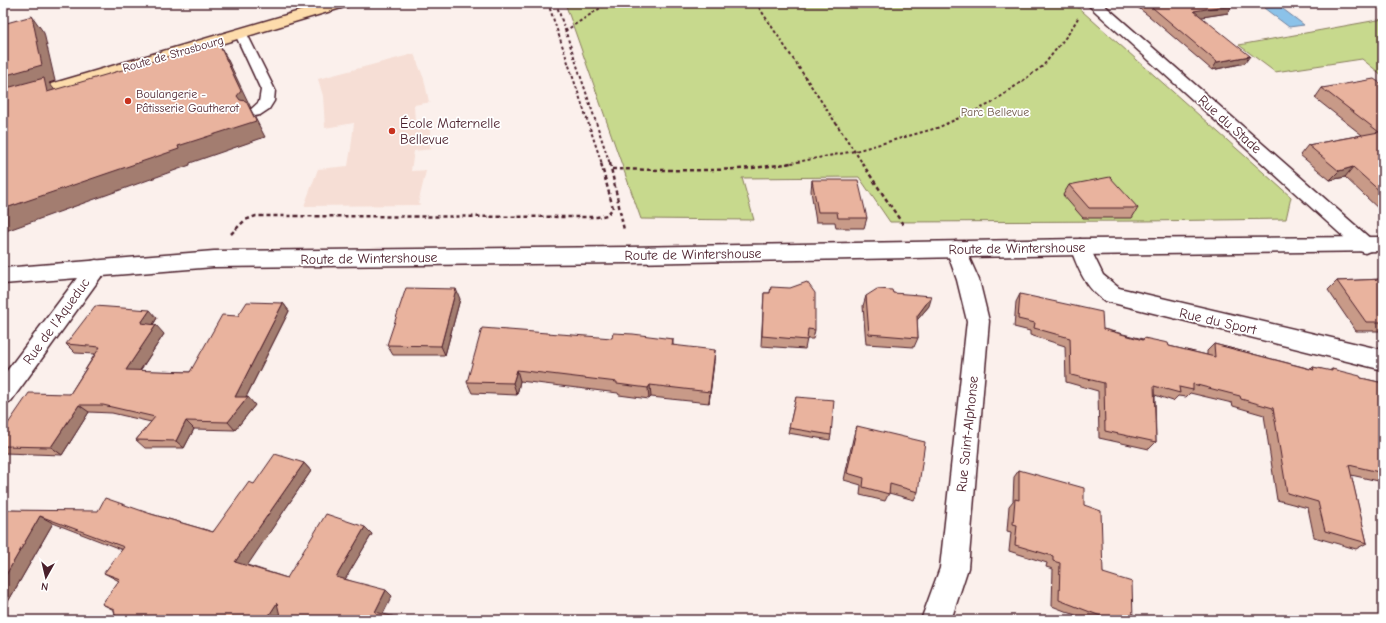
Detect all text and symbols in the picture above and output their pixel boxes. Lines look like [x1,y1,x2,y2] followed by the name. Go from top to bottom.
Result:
[121,33,225,75] street label: Route de Strasbourg
[136,87,240,115] place label: Boulangerie - Pâtisserie Gautherot
[1194,91,1265,157] street label: Rue du Stade
[123,96,133,106] marker: Boulangerie - Pâtisserie Gautherot
[961,105,1029,119] park label: Parc Bellevue
[400,115,500,148] place label: École Maternelle Bellevue
[387,126,397,136] marker: École Maternelle Bellevue
[948,239,1086,258] street label: Route de Wintershouse
[624,245,762,264] street label: Route de Wintershouse
[300,249,438,268] street label: Route de Wintershouse
[19,274,94,368] street label: Rue de l'Aqueduc
[1178,304,1259,339] street label: Rue du Sport
[953,375,982,493] street label: Rue Saint-Alphonse
[26,557,66,597] north arrow
[40,579,49,593] text: N

